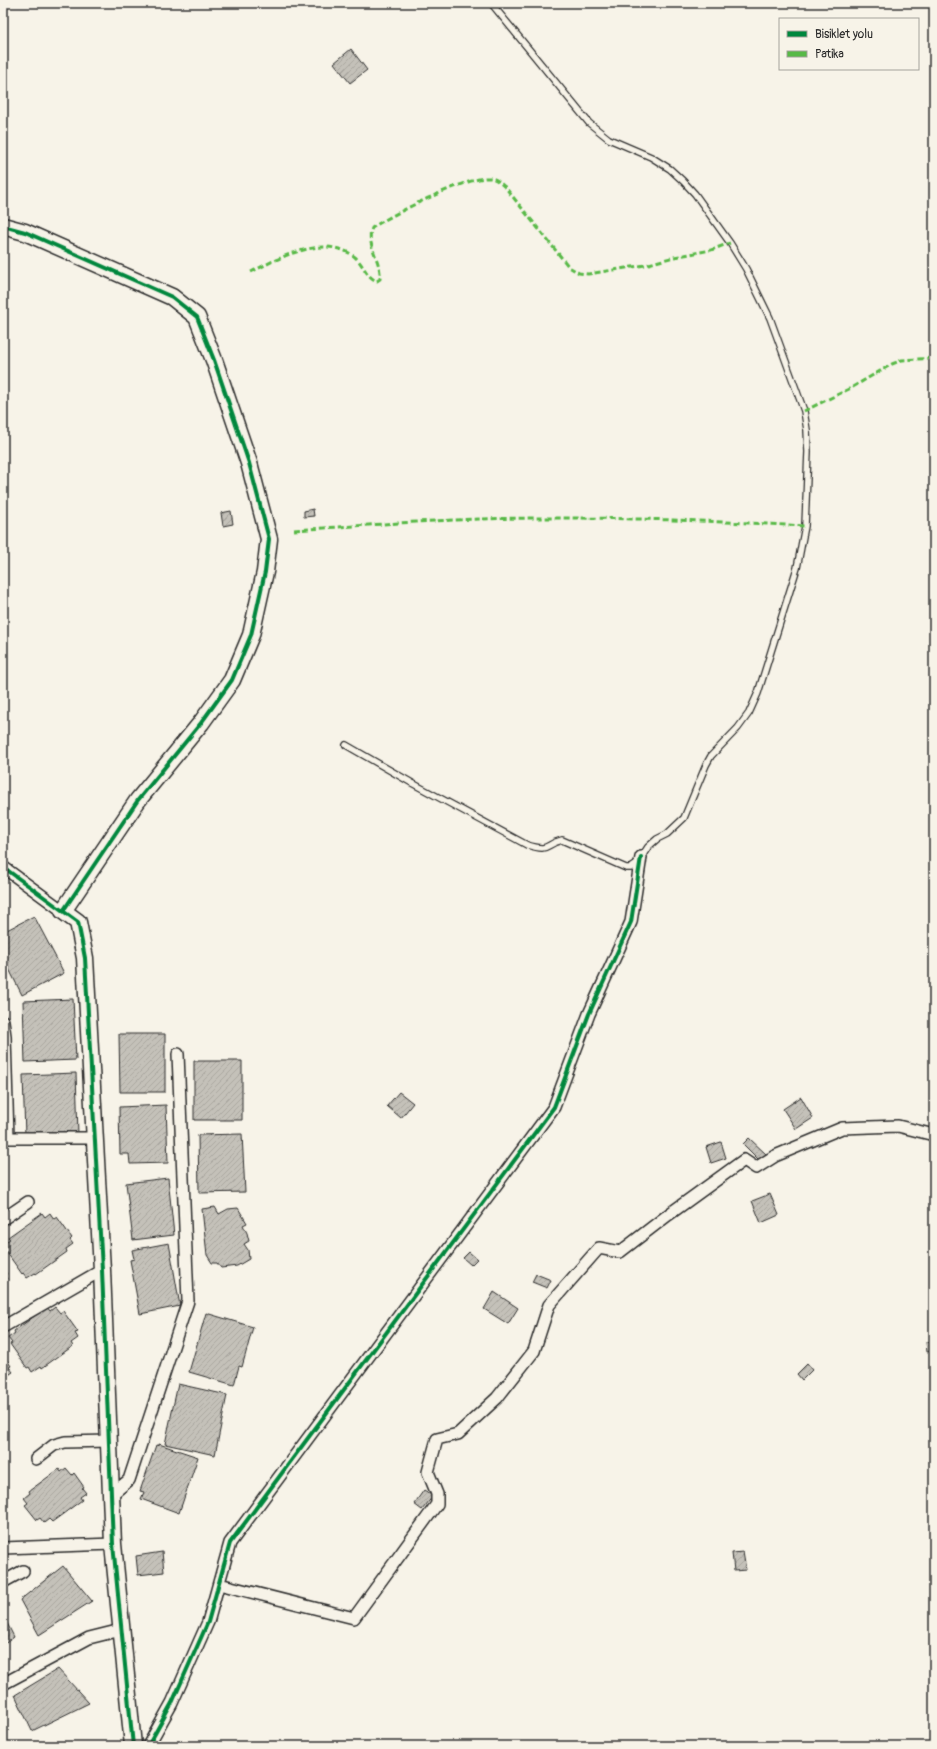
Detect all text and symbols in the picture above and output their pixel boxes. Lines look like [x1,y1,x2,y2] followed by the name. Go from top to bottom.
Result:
[779,18,919,70] legend
[815,27,873,42] text: Bisiklet yolu
[815,47,844,62] text: Patika

